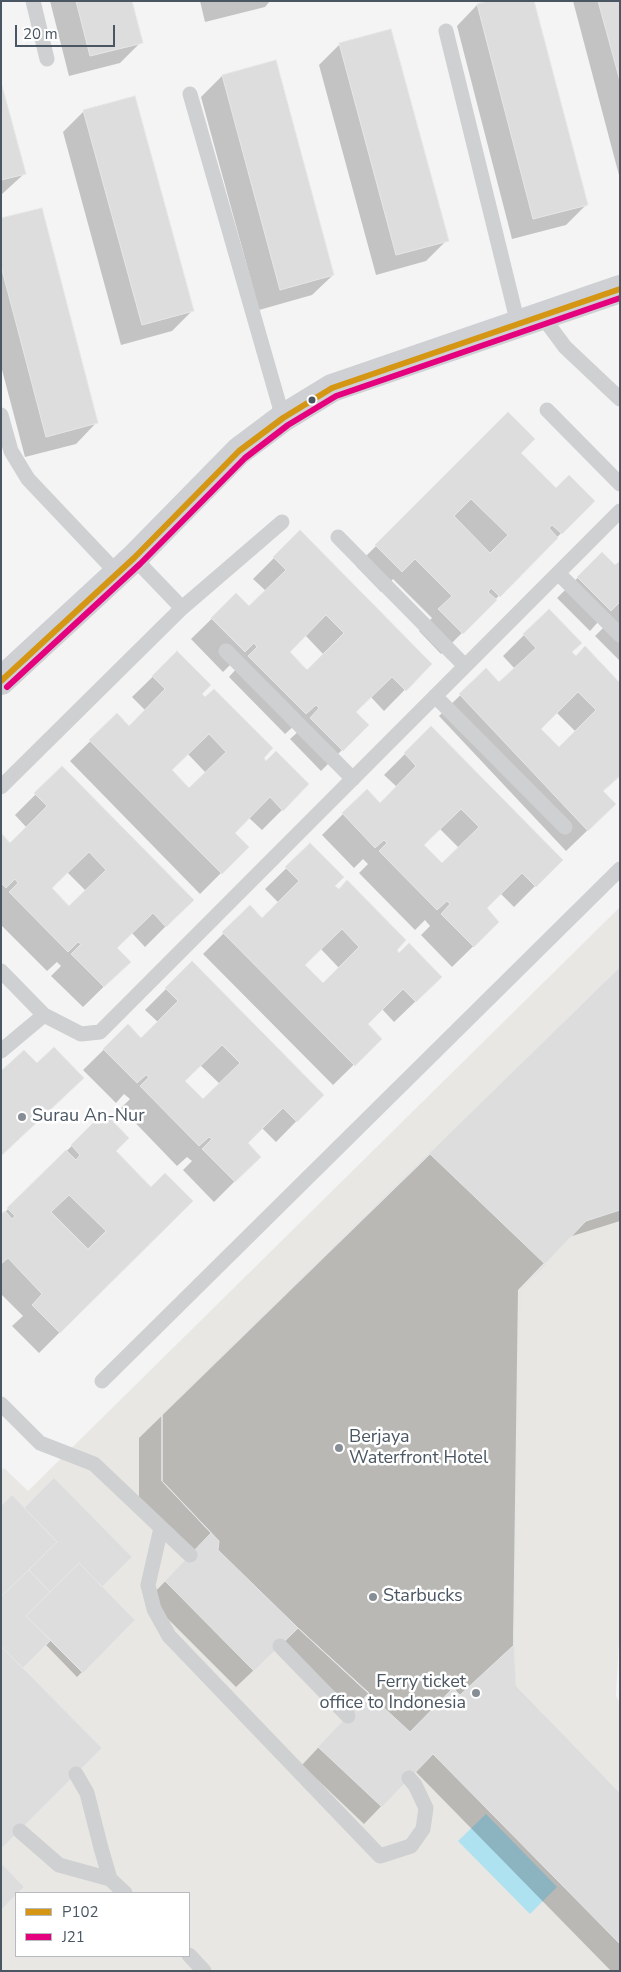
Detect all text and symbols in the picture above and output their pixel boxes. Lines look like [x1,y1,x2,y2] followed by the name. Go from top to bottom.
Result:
[18,15,118,47] scale bar
[23,24,58,44] text: 20 m
[307,395,317,405] unlabelled marker
[32,1106,145,1128] place label: Surau An-Nur
[16,1111,28,1123] marker: Surau An-Nur
[349,1427,488,1470] place label: Berjaya Waterfront Hotel
[333,1442,345,1454] marker: Berjaya Waterfront Hotel
[383,1586,463,1608] place label: Starbucks
[367,1591,379,1603] marker: Starbucks
[320,1672,466,1715] place label: Ferry ticket office to Indonesia
[470,1687,482,1699] marker: Ferry ticket office to Indonesia
[15,1892,190,1957] legend
[62,1902,99,1922] text: P102
[62,1927,85,1947] text: J21

